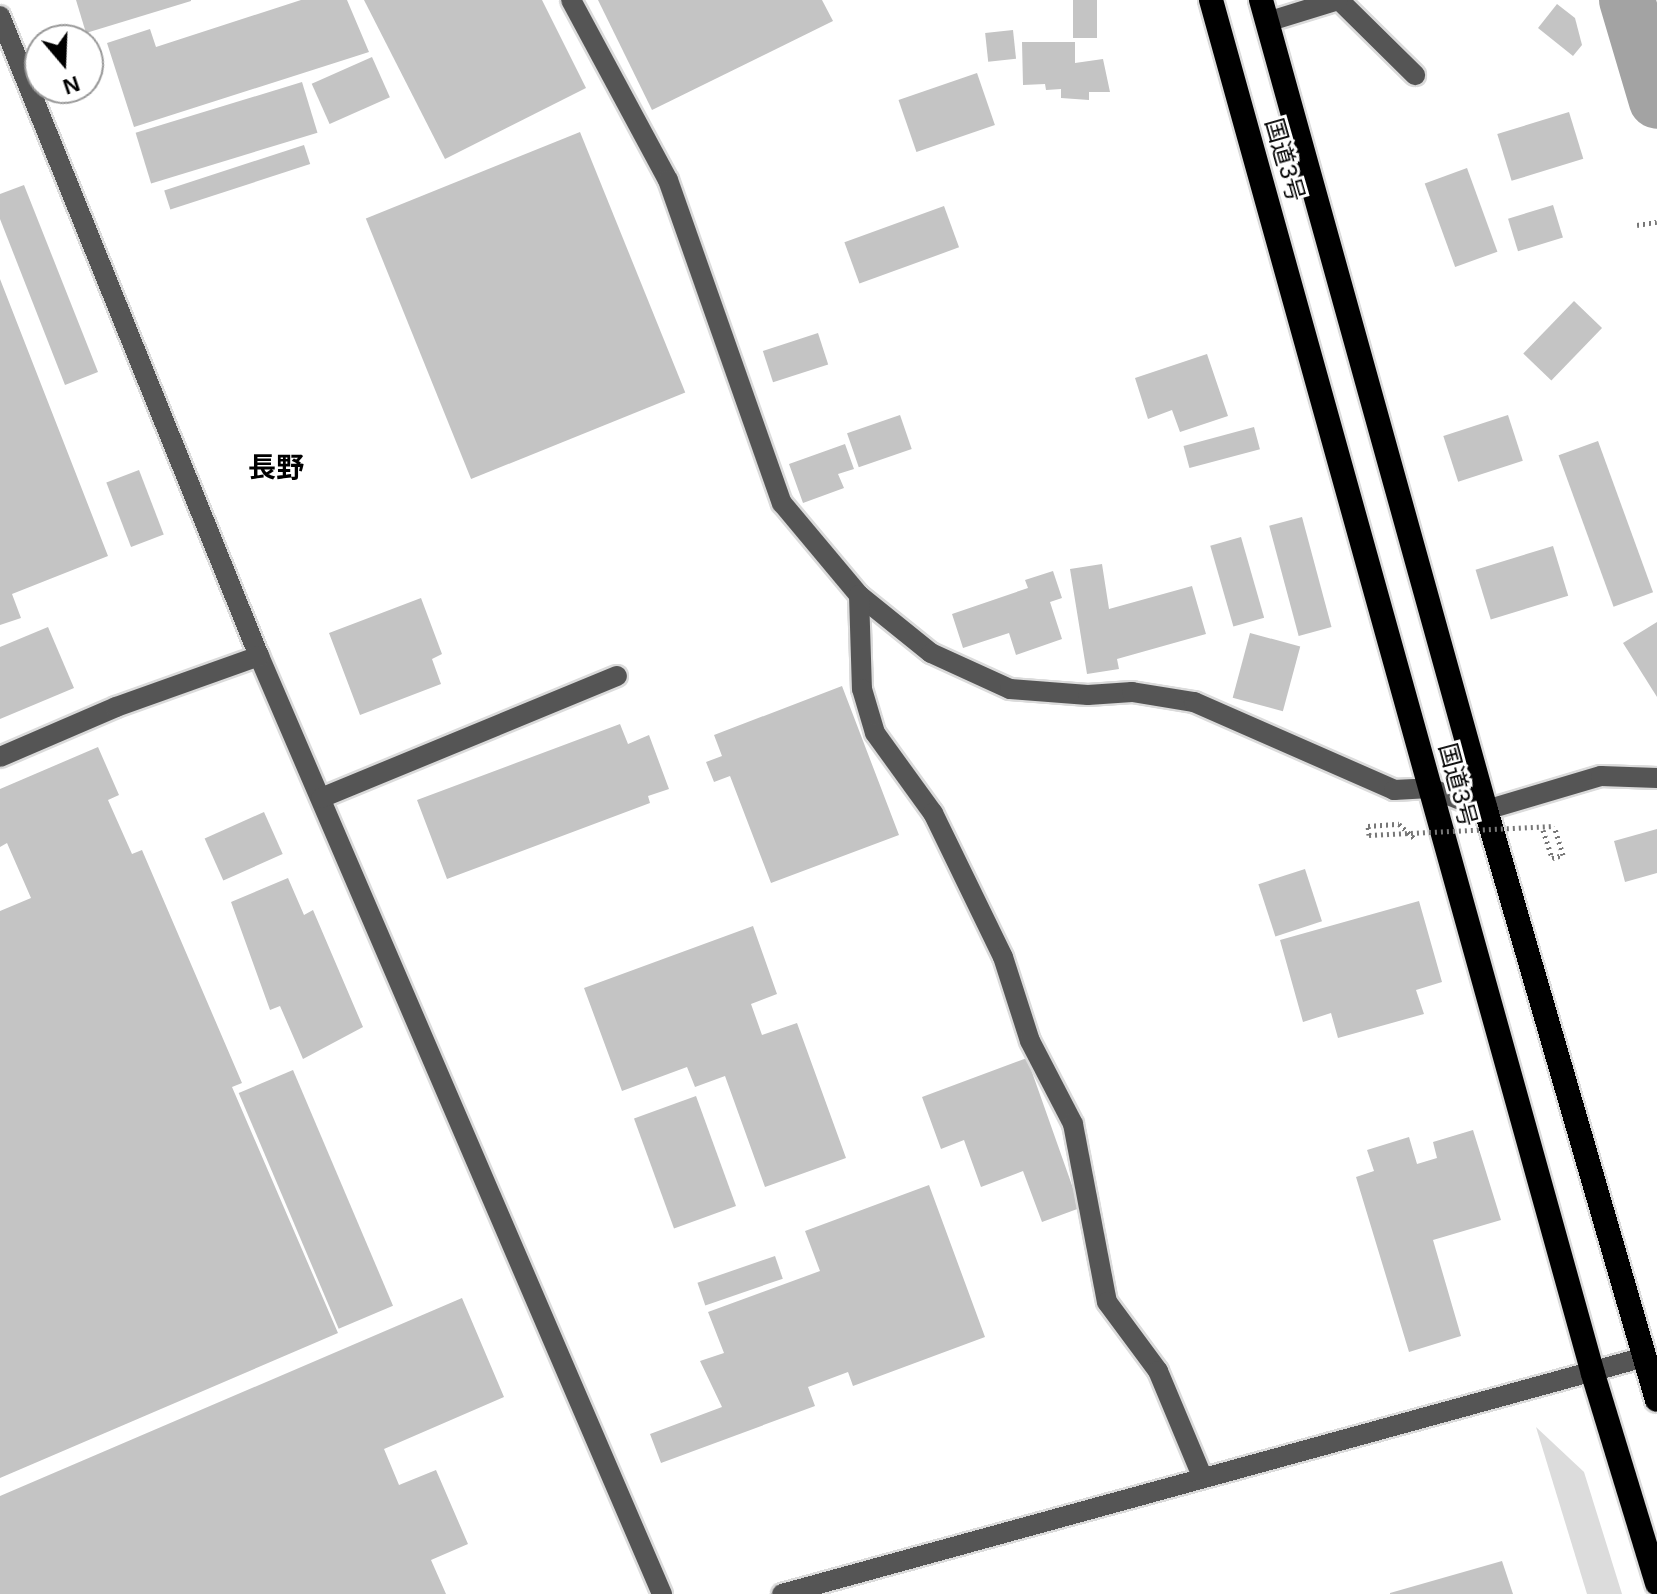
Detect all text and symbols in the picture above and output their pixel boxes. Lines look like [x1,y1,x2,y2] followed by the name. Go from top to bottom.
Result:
[24,24,104,104] north arrow
[60,71,83,100] text: N
[1259,115,1311,205] street label: 国道3号
[248,451,304,485] district label: 長野
[1433,740,1483,830] street label: 国道3号

